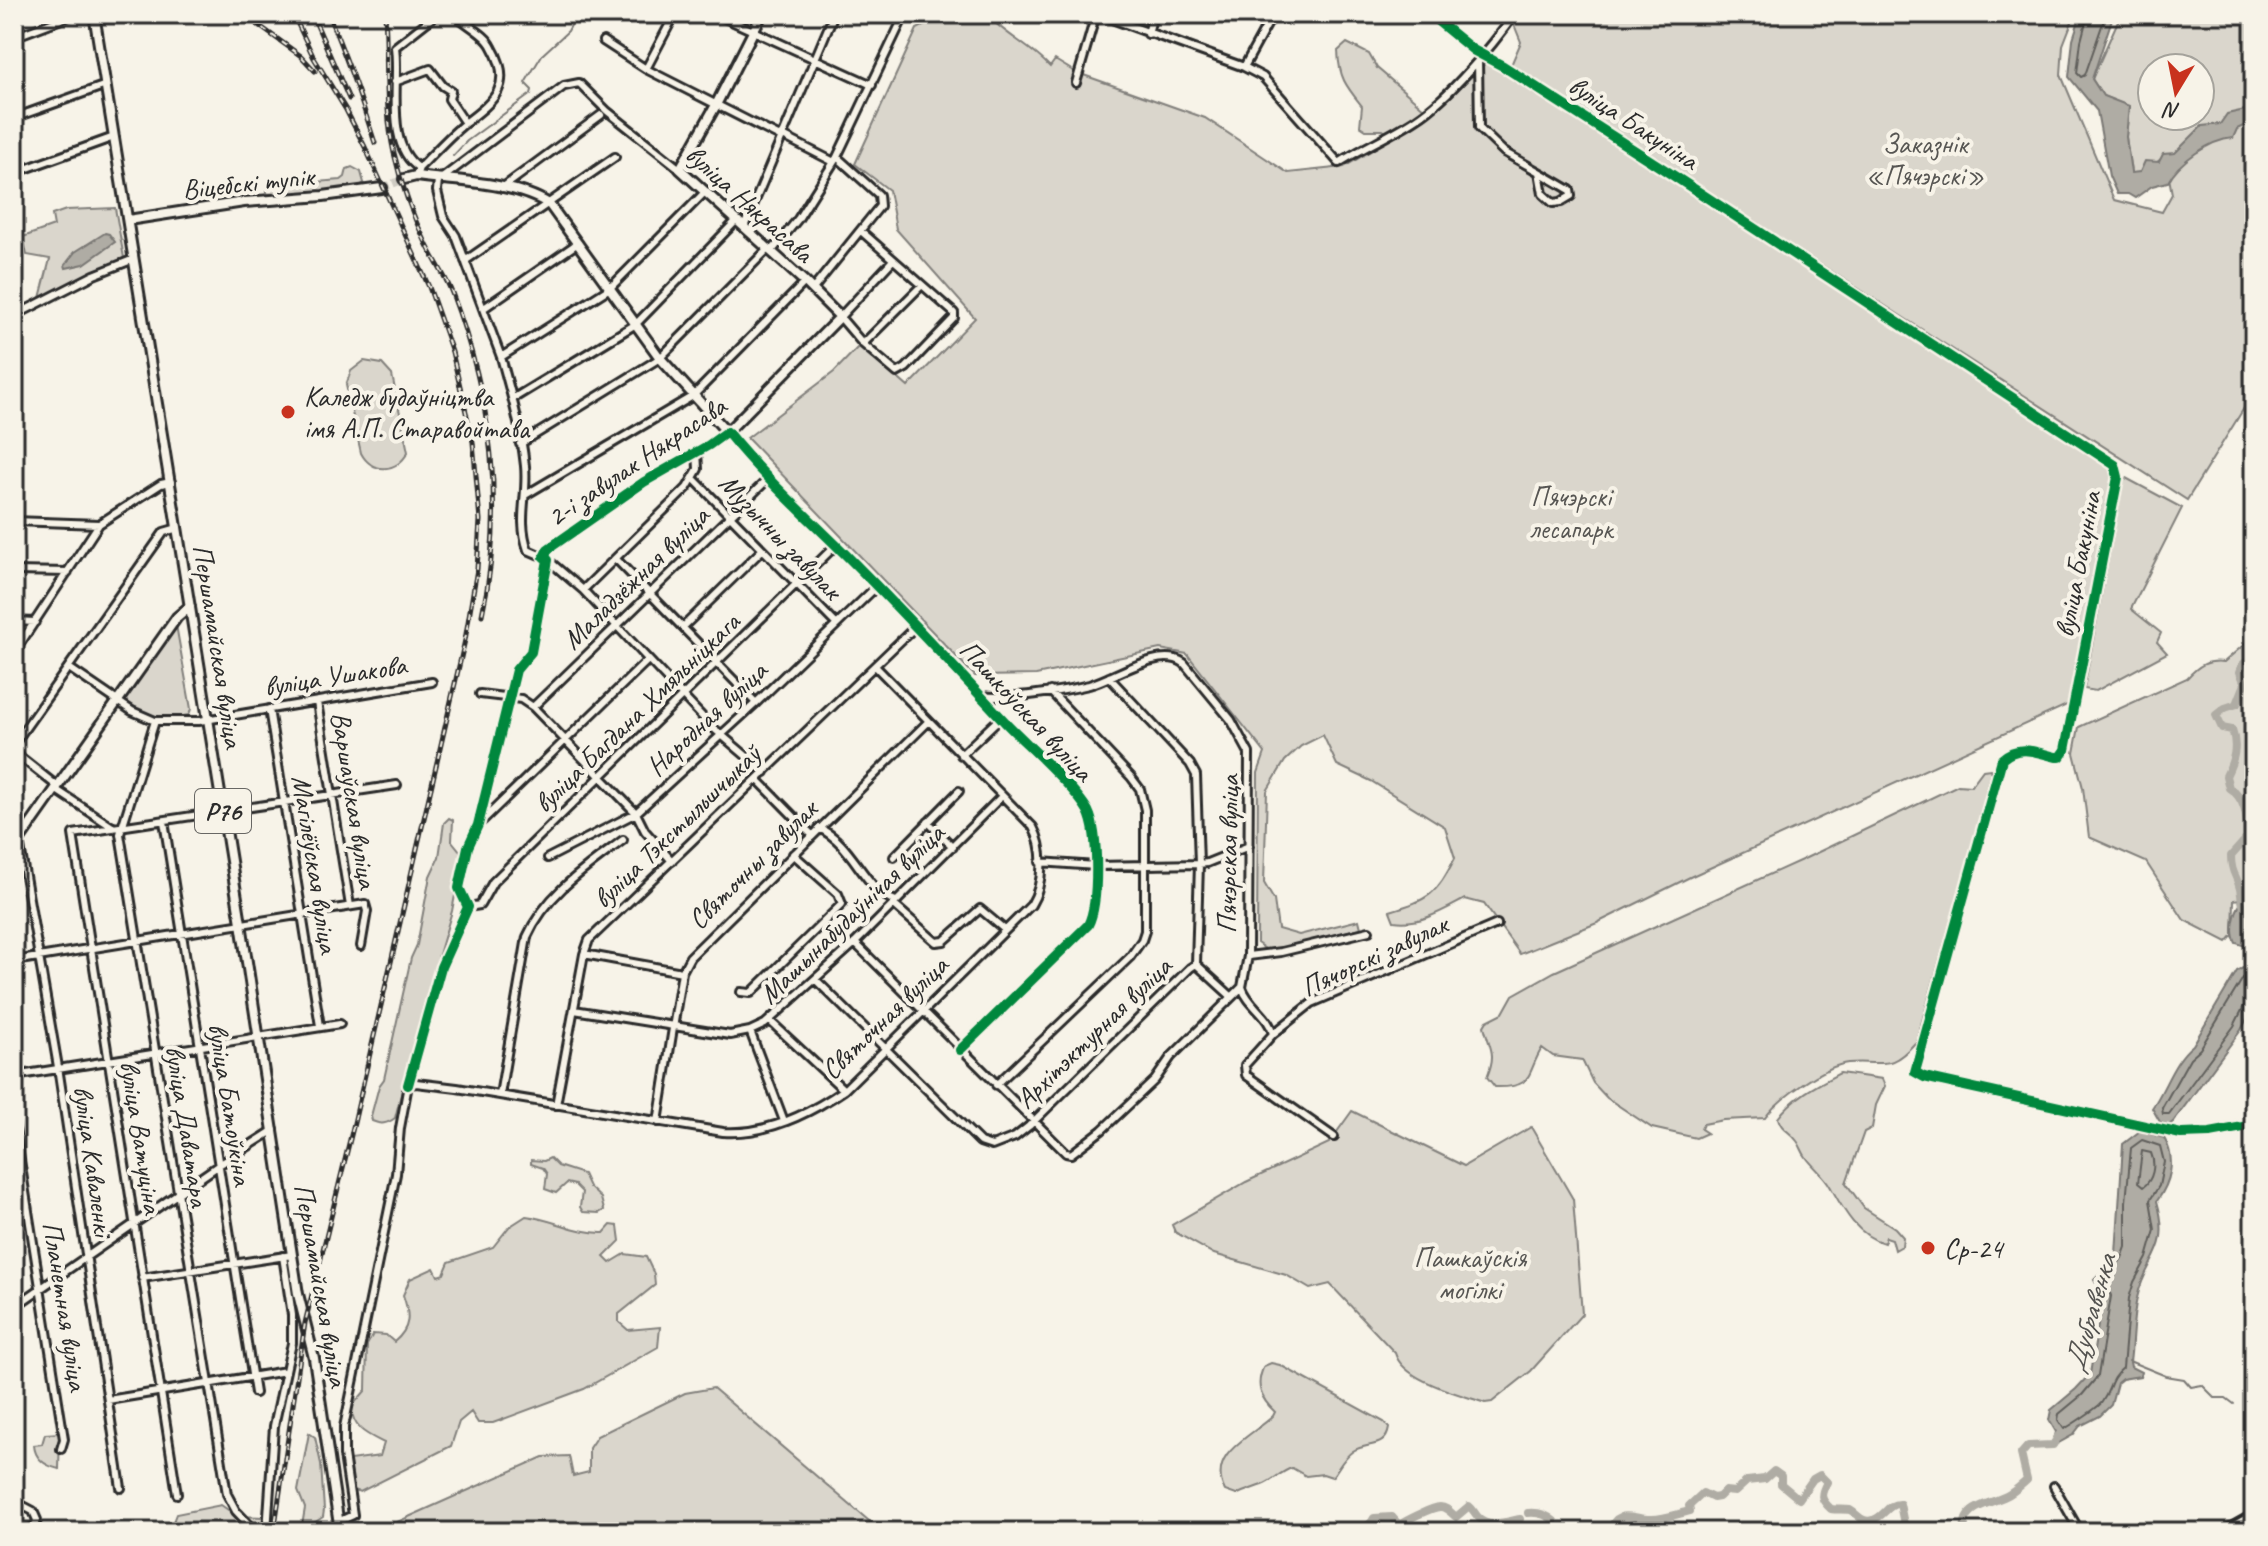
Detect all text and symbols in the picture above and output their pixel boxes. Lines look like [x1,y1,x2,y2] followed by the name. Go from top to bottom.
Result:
[2136,52,2216,132] north arrow
[1562,68,1707,178] street label: вуліца Бакуніна
[2160,95,2182,126] text: N
[1866,126,1984,193] park label: Заказнік «Пячэрскі»
[678,137,822,271] street label: вуліца Някрасава
[181,158,318,207] street label: Віцебскі тупік
[304,379,531,446] place label: Каледж будаўніцтва імя А.П. Старавойтава
[540,388,735,535] street label: 2-і завулак Някрасава
[279,403,297,421] marker: Каледж будаўніцтва імя А.П. Старавойтава
[711,466,851,609] street label: Музычны завулак
[1530,479,1615,546] park label: Пячэрскі лесапарк
[2046,487,2109,640] street label: вуліца Бакуніна
[554,497,718,656] street label: Маладзёжная вуліца
[185,542,252,752] street label: Першамайская вуліца
[526,604,748,820] street label: вуліца Багдана Хмяльніцкага
[952,632,1102,790] street label: Пашкоўская вуліца
[262,647,410,704] street label: вуліца Ушакова
[639,652,775,783] street label: Народная вуліца
[323,709,386,893] street label: Варшаўская вуліца
[585,736,769,916] street label: вуліца Тэкстыльшчыкаў
[284,773,347,957] street label: Магілёўская вуліца
[1209,773,1246,934] street label: Пячэрская вуліца
[195,789,251,833] road number: Р76
[680,790,827,937] street label: Святочны завулак
[751,815,953,1011] street label: Машынабудаўнічая вуліца
[1295,905,1456,1006] street label: Пячорскі завулак
[813,947,957,1087] street label: Святочная вуліца
[1008,948,1180,1116] street label: Архітэктурная вуліца
[200,1020,261,1189] street label: вуліца Батоўкіна
[157,1043,218,1211] street label: вуліца Даватара
[112,1058,171,1218] street label: вуліца Ватуціна
[66,1084,122,1242] street label: вуліца Каваленкі
[286,1181,357,1391] street label: Першамайская вуліца
[35,1219,96,1395] street label: Планетная вуліца
[1944,1231,2005,1266] place label: Ср-24
[1919,1239,1937,1257] marker: Ср-24
[1414,1240,1527,1307] park label: Пашкаўскія могілкі
[2055,1247,2126,1377] water label: Дубравенка

